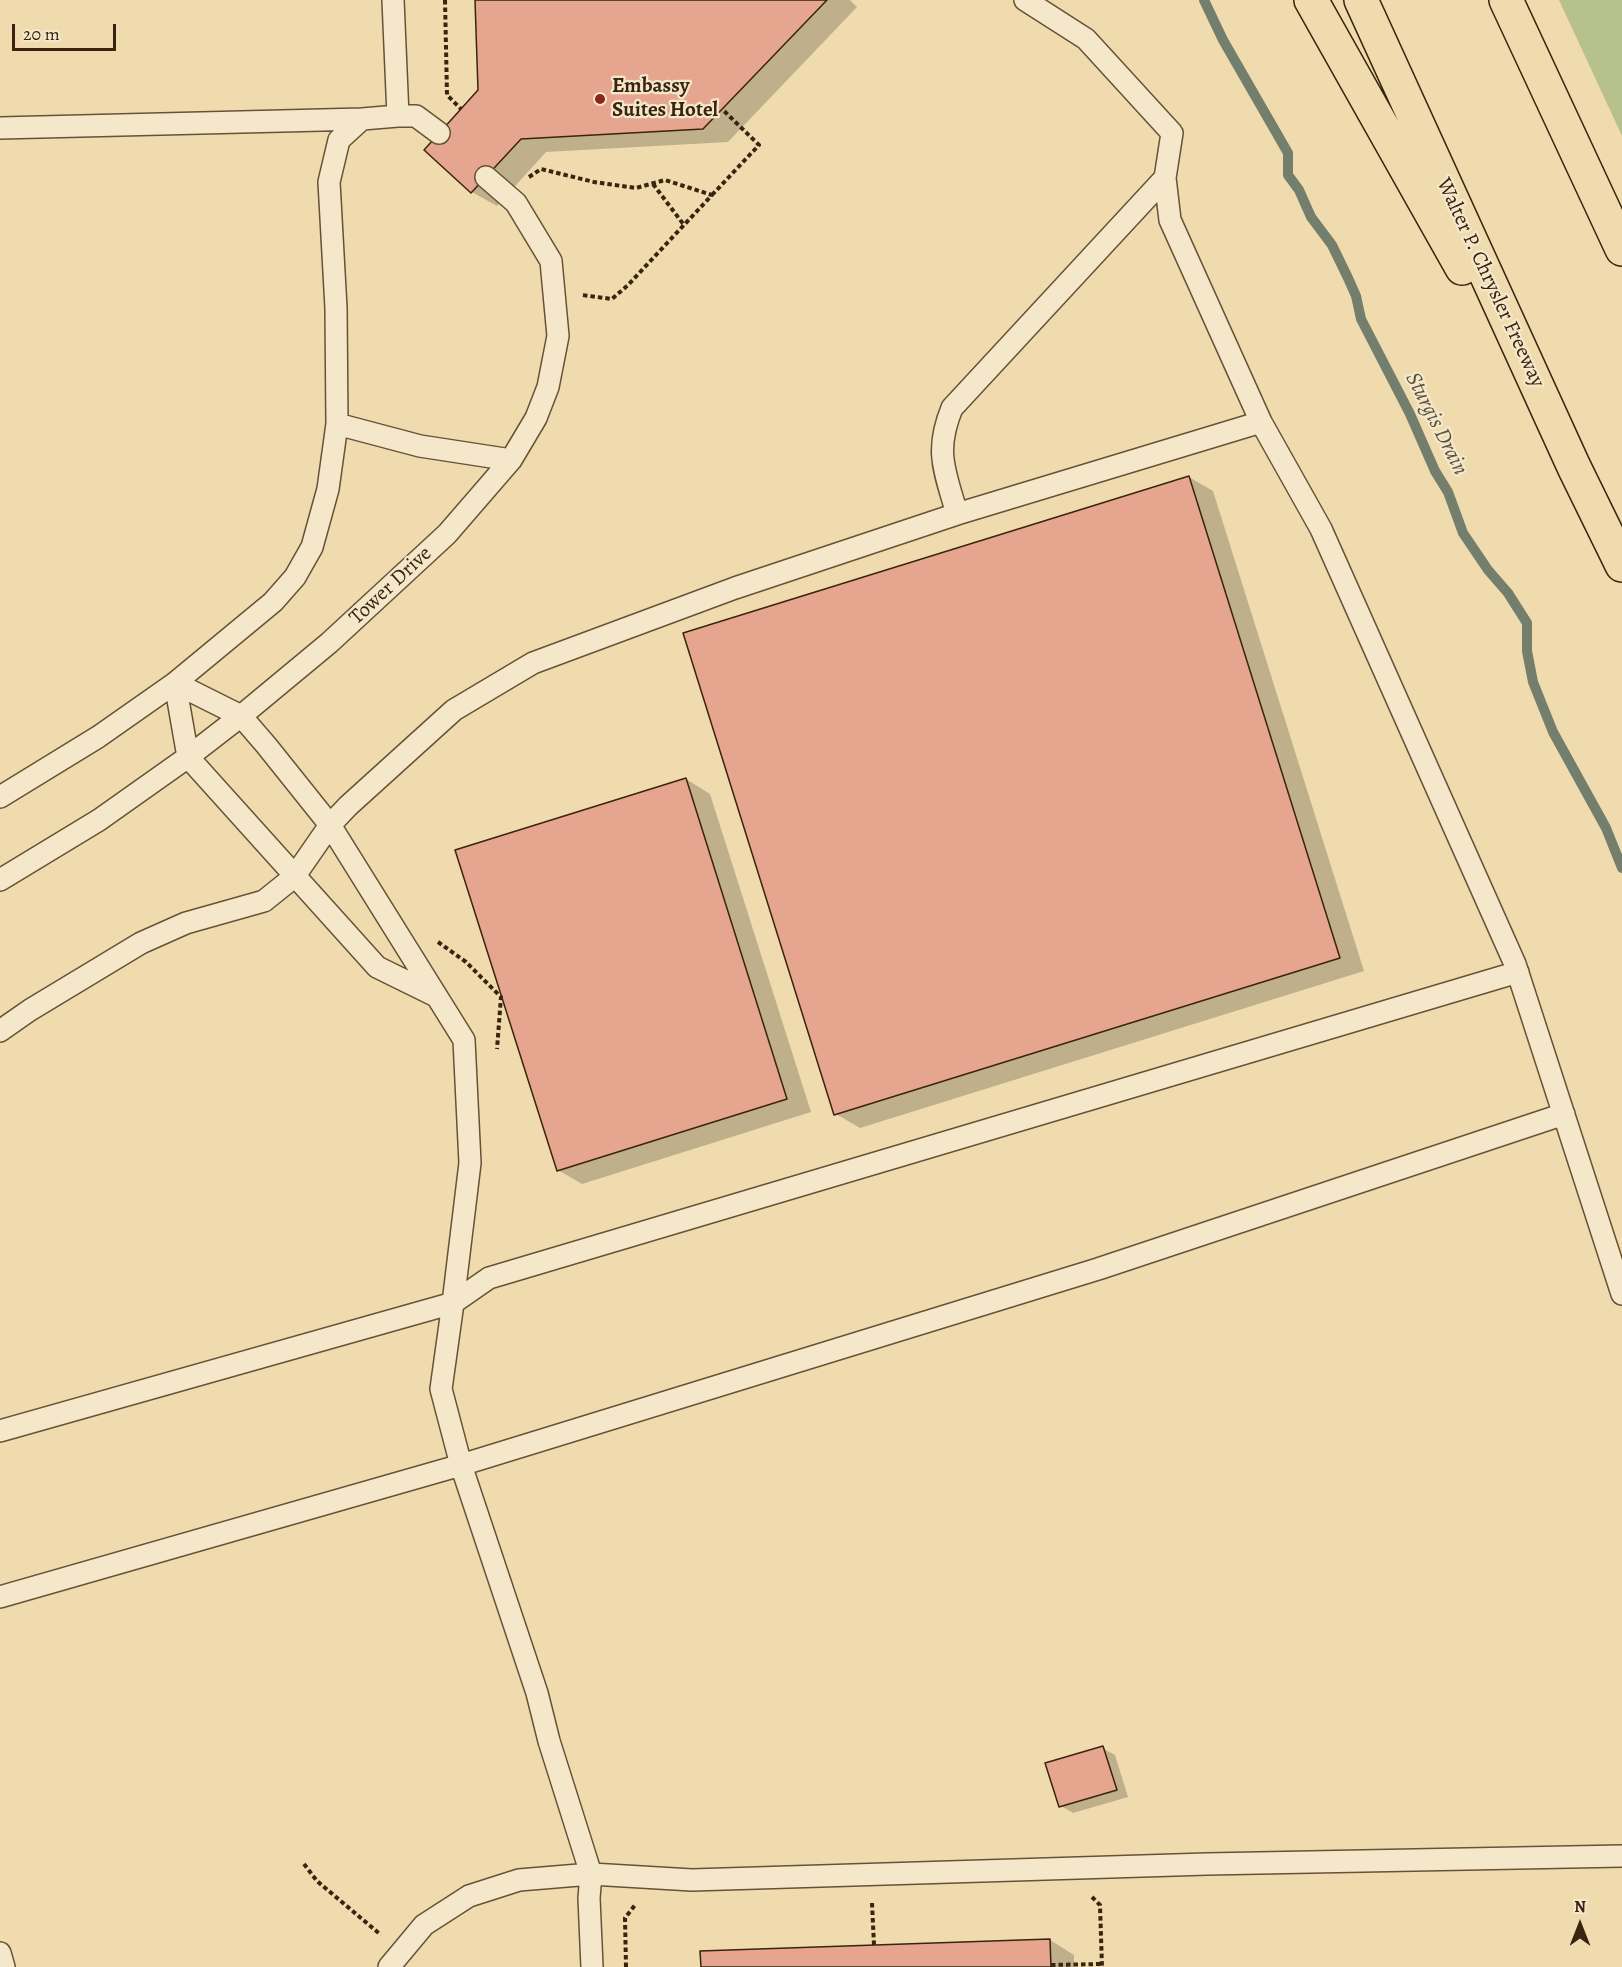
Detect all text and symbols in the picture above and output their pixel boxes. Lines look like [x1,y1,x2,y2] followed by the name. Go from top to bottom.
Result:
[15,12,118,50] scale bar
[23,22,60,46] text: 20 m
[612,74,718,124] place label: Embassy Suites Hotel
[593,92,607,106] marker: Embassy Suites Hotel
[1430,174,1550,392] street label: Walter P. Chrysler Freeway
[1399,368,1473,480] water label: Sturgis Drain
[345,541,437,631] street label: Tower Drive
[1550,1895,1610,1955] north arrow
[1574,1896,1586,1918] text: N

